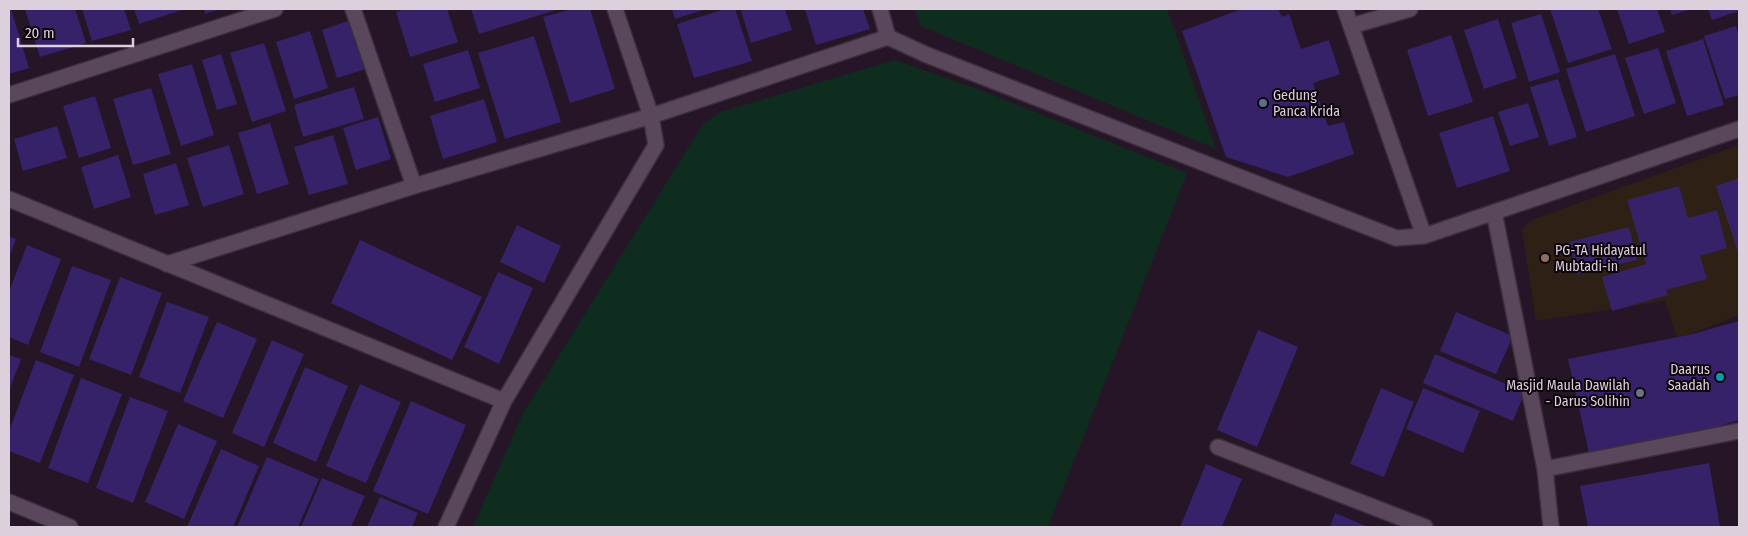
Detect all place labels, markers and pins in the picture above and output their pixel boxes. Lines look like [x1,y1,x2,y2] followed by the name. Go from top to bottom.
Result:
[1273,87,1340,120] place label: Gedung Panca Krida
[1257,97,1269,109] marker: Gedung Panca Krida
[1555,242,1646,275] place label: PG-TA Hidayatul Mubtadi-in
[1539,252,1551,264] marker: PG-TA Hidayatul Mubtadi-in
[1668,361,1710,394] place label: Daarus Saadah
[1714,371,1726,383] marker: Daarus Saadah
[1506,377,1630,410] place label: Masjid Maula Dawilah - Darus Solihin
[1634,387,1646,399] marker: Masjid Maula Dawilah - Darus Solihin

